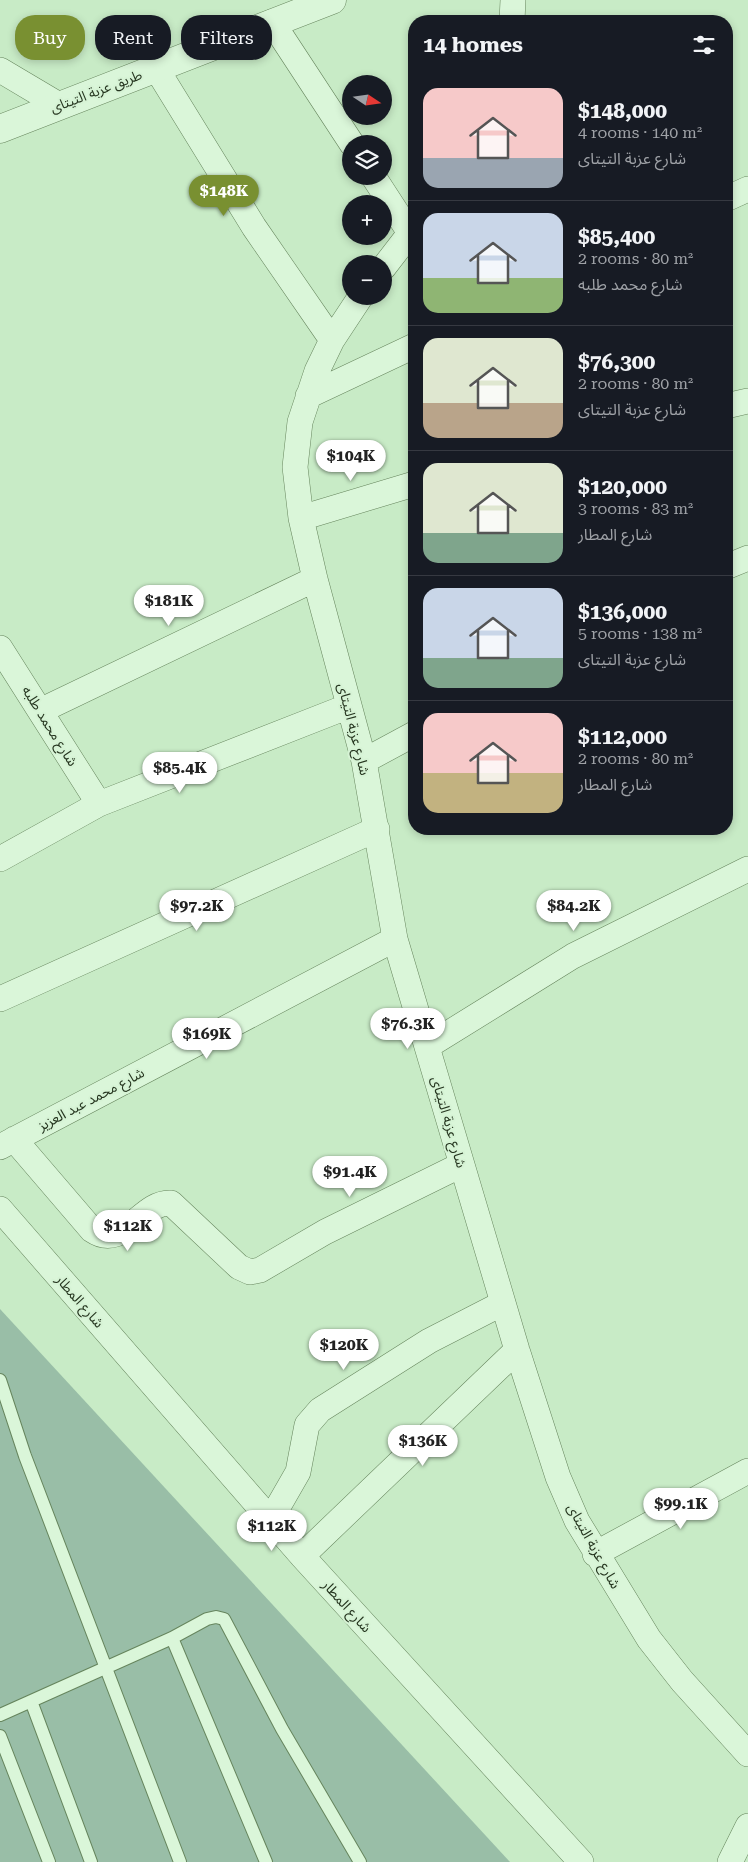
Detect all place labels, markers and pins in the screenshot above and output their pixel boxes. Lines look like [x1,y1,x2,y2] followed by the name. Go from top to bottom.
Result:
[189,174,259,217] pin: $148K
[316,440,386,482] pin: $104K
[134,584,204,627] pin: $181K
[139,752,221,794] pin: $85.4K
[156,890,238,932] pin: $97.2K
[533,890,615,932] pin: $84.2K
[367,1008,449,1050] pin: $76.3K
[172,1018,242,1060] pin: $169K
[309,1156,391,1198] pin: $91.4K
[93,1210,163,1252] pin: $112K
[309,1328,379,1371] pin: $120K
[388,1424,458,1467] pin: $136K
[640,1488,722,1530] pin: $99.1K
[237,1510,307,1552] pin: $112K

